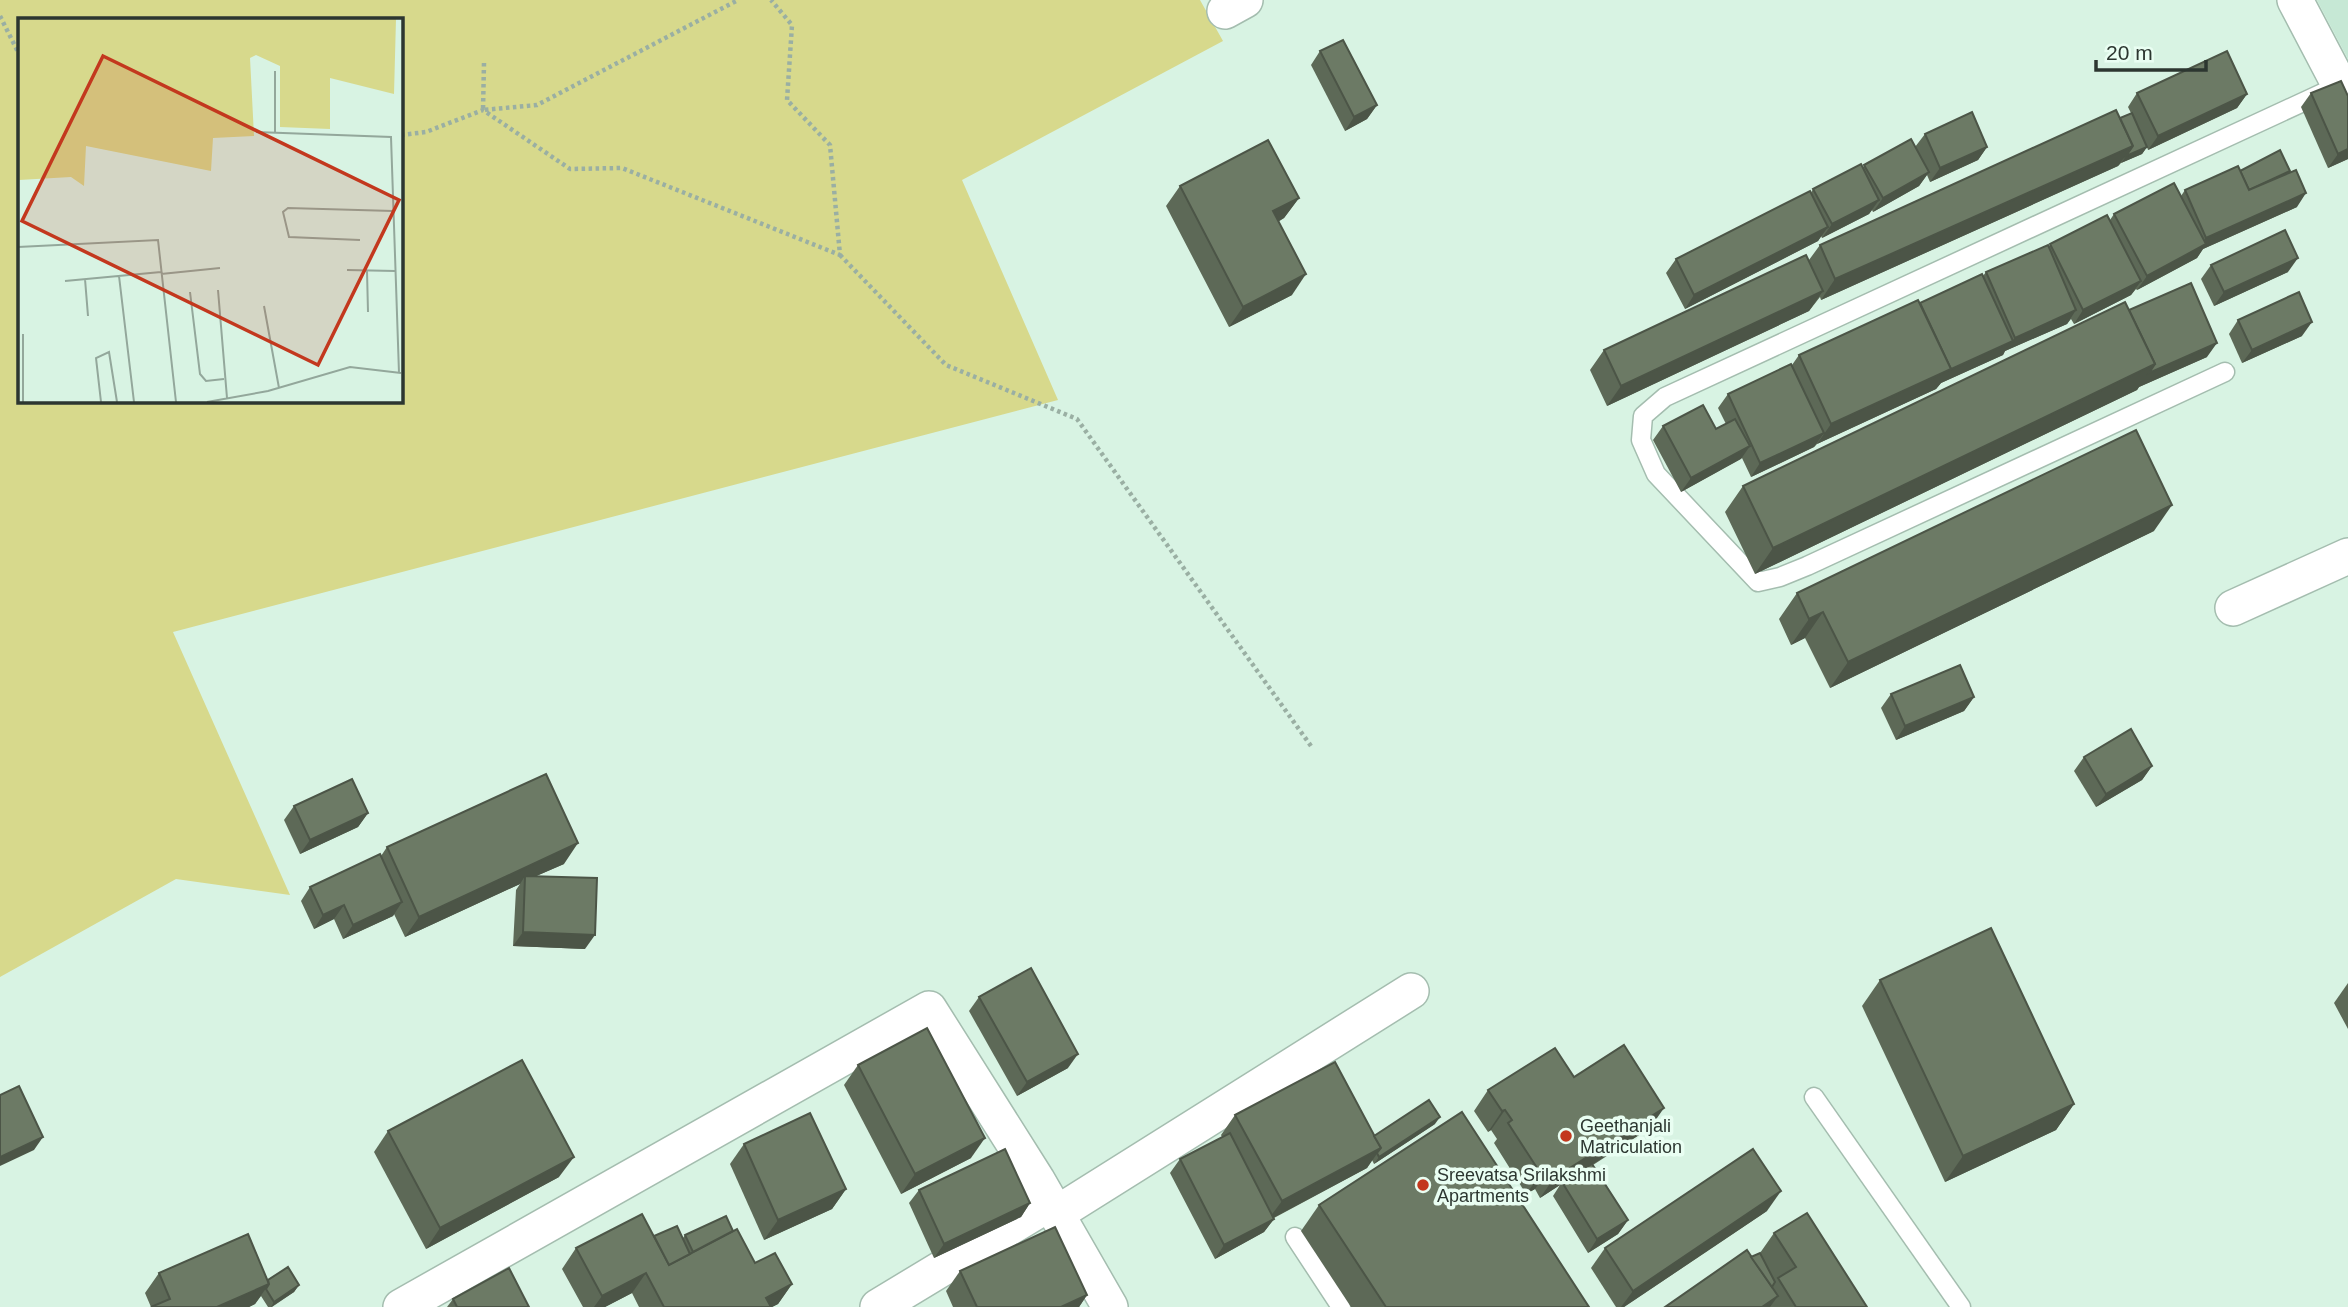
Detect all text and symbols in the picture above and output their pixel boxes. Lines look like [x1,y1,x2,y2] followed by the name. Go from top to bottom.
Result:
[18,18,402,402] inset map
[2096,28,2206,72] scale bar
[2106,41,2153,64] text: 20 m
[1580,1116,1682,1157] place label: Geethanjali Matriculation
[1558,1128,1574,1144] marker: Geethanjali Matriculation
[1437,1165,1606,1206] place label: Sreevatsa Srilakshmi Apartments
[1415,1177,1431,1193] marker: Sreevatsa Srilakshmi Apartments

